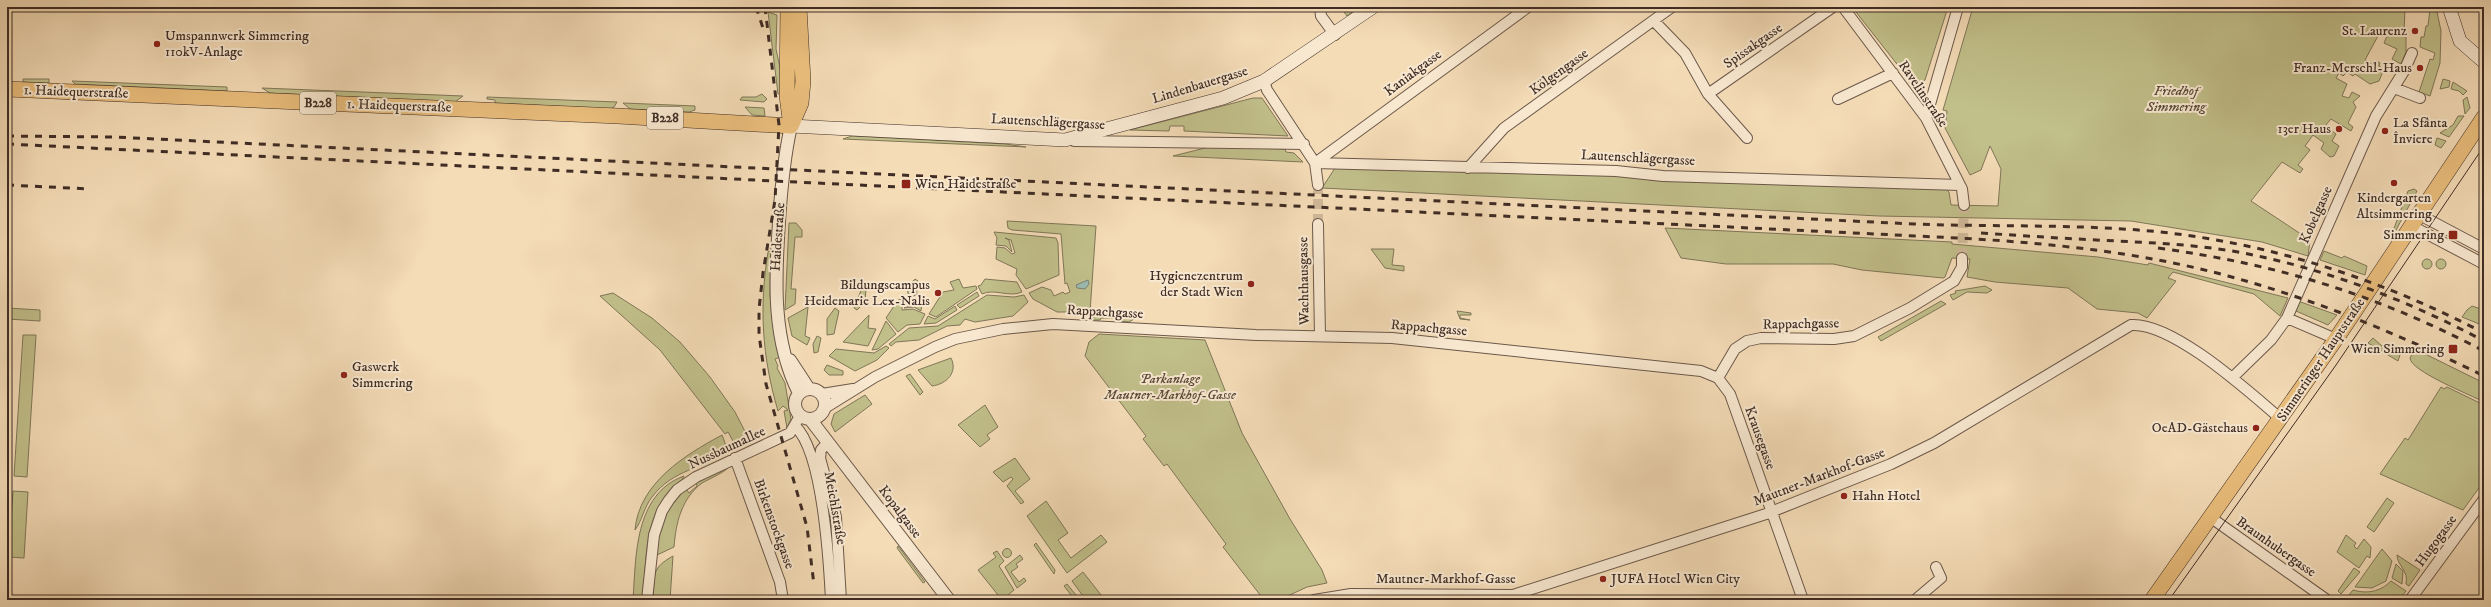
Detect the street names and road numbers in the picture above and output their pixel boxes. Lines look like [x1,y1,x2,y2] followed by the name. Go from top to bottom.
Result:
[1720,19,1786,73] street label: Spissakgasse
[1526,44,1592,99] street label: Kölgengasse
[1381,45,1446,100] street label: Kaniakgasse
[1894,57,1952,131] street label: Ravelinstraße
[1150,62,1250,108] street label: Lindenbauergasse
[23,81,129,103] street label: 1. Haidequerstraße
[300,92,336,114] road number: B228
[346,95,452,117] street label: 1. Haidequerstraße
[647,107,683,129] road number: B228
[990,110,1106,134] street label: Lautenschlägergasse
[1580,146,1696,170] street label: Lautenschlägergasse
[2295,183,2337,247] street label: Kobelgasse
[767,202,789,272] street label: Haidestraße
[1294,236,1314,326] street label: Wachthausgasse
[2273,295,2369,425] street label: Simmeringer Hauptstraße
[1066,301,1144,323] street label: Rappachgasse
[1763,314,1840,334] street label: Rappachgasse
[1390,316,1468,340] street label: Rappachgasse
[1740,404,1780,472] street label: Krausegasse
[686,422,769,474] street label: Nussbaumallee
[1750,443,1888,510] street label: Mautner-Markhof-Gasse
[820,470,850,546] street label: Meichlstraße
[749,477,799,572] street label: Birkenstockgasse
[874,482,926,542] street label: Kopalgasse
[2411,511,2461,570] street label: Hugogasse
[2233,513,2320,581] street label: Braunhubergasse
[1376,570,1516,588] street label: Mautner-Markhof-Gasse

